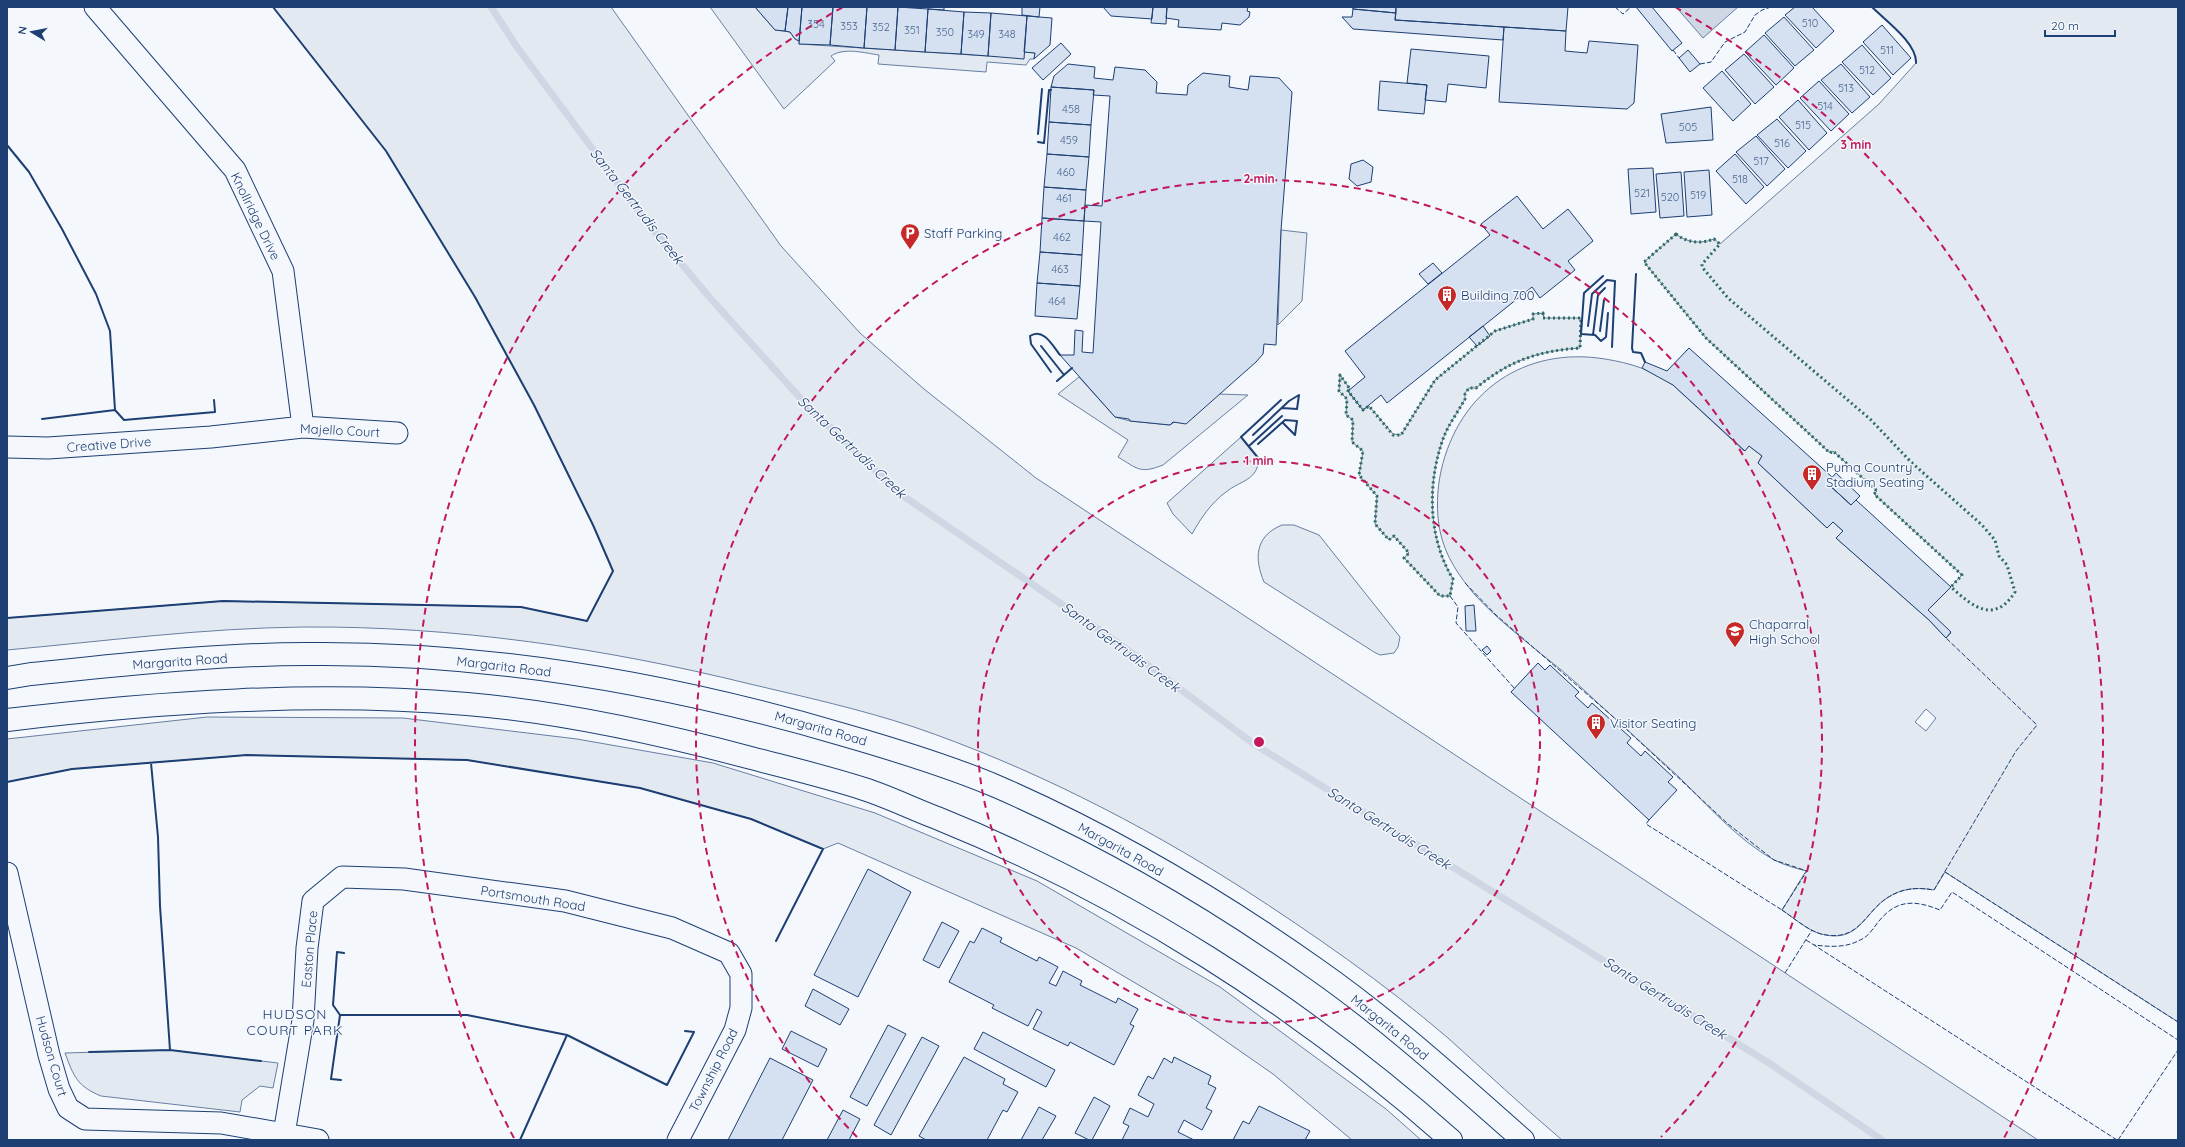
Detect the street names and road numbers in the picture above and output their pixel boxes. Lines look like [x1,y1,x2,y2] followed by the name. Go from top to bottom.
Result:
[228,169,284,263] street label: Knollridge Drive
[300,420,380,440] street label: Majello Court
[66,433,152,455] street label: Creative Drive
[132,650,228,672] street label: Margarita Road
[456,652,552,680] street label: Margarita Road
[773,707,869,749] street label: Margarita Road
[1075,819,1167,879] street label: Margarita Road
[479,882,587,914] street label: Portsmouth Road
[298,910,320,988] street label: Easton Place
[1348,991,1432,1063] street label: Margarita Road
[33,1014,71,1098] street label: Hudson Court
[685,1026,741,1114] street label: Township Road

